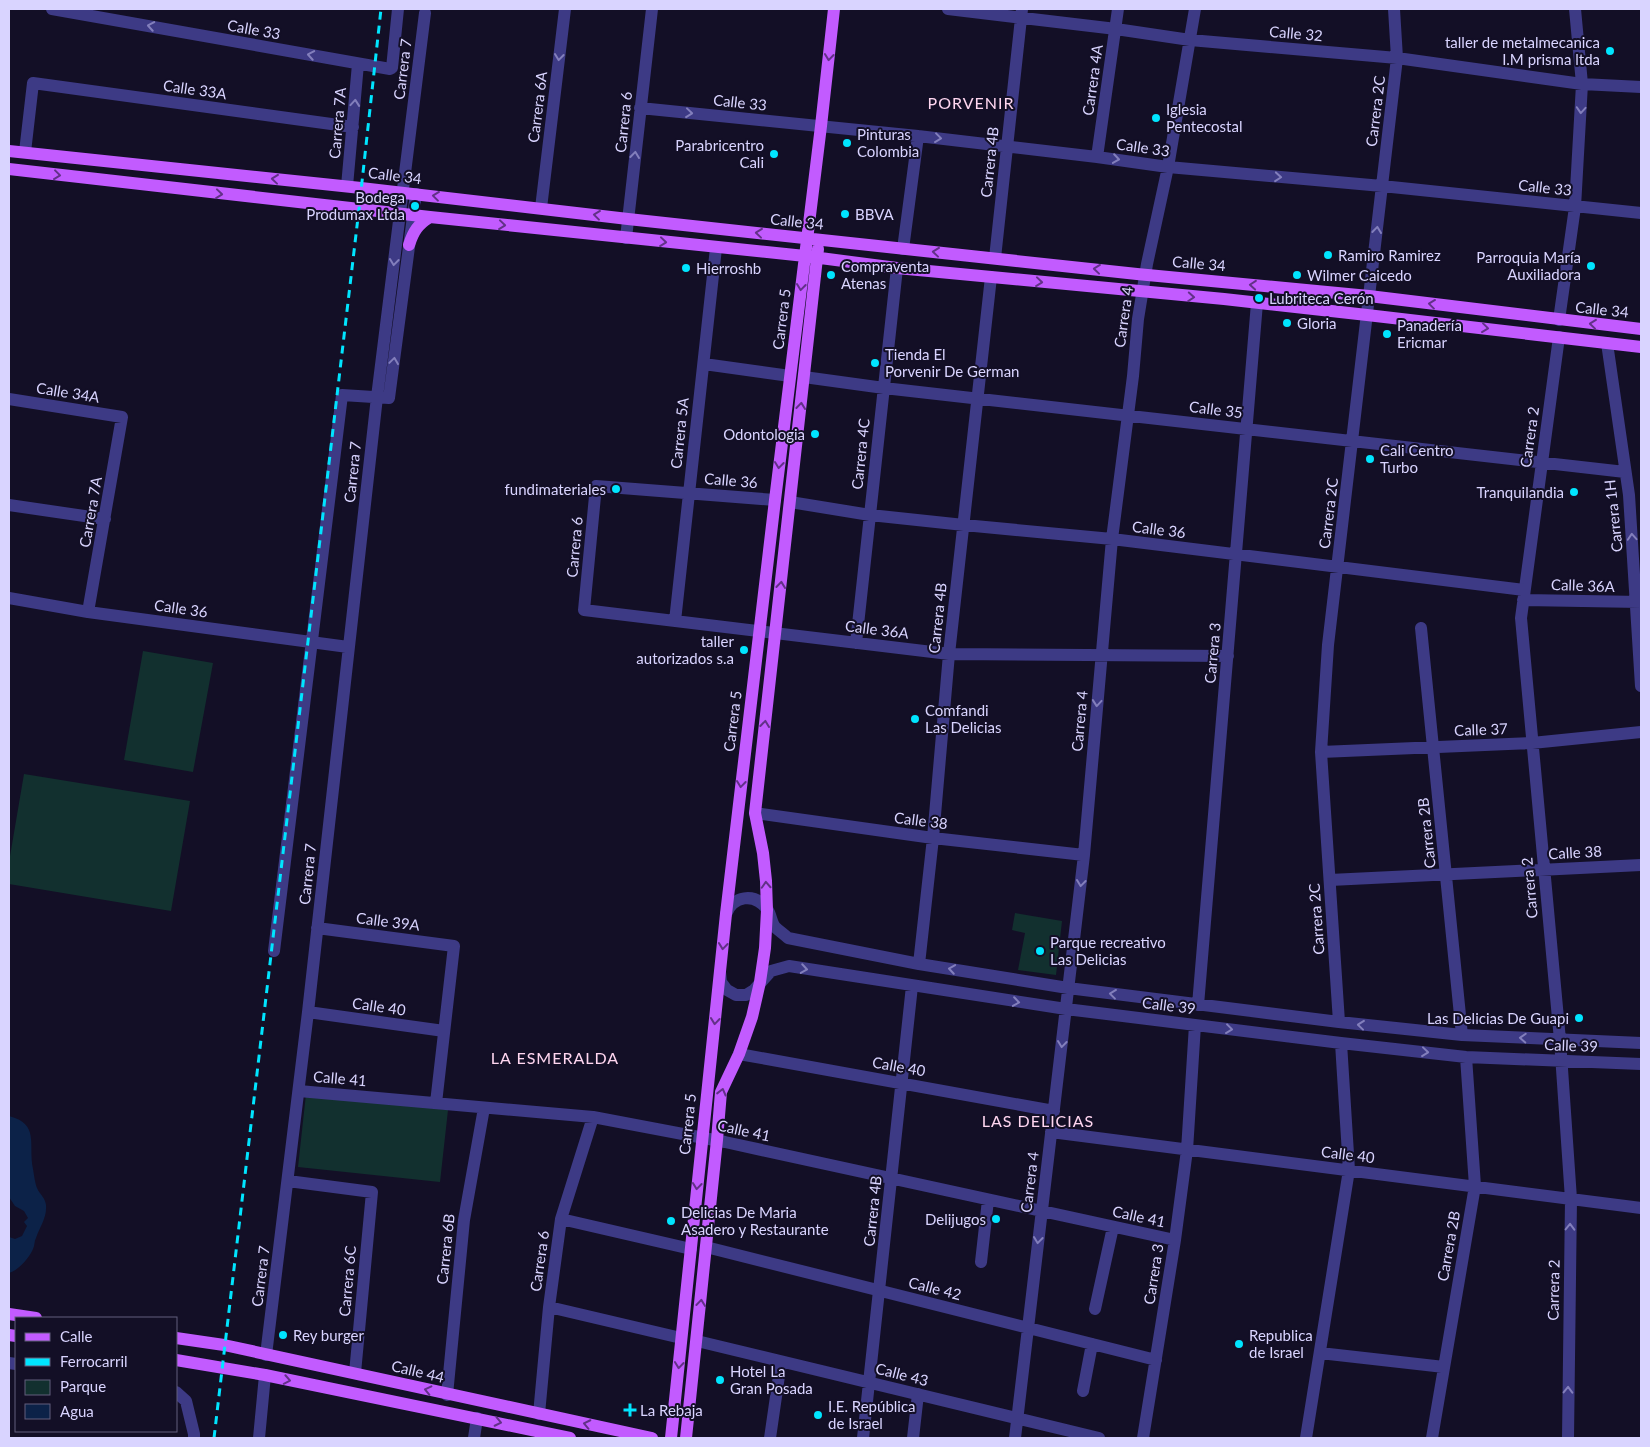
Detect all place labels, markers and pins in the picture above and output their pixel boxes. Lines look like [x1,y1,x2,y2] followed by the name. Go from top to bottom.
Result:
[1445,33,1600,68] place label: taller de metalmecanica I.M prisma ltda
[1604,45,1616,57] marker: taller de metalmecanica I.M prisma ltda
[1166,100,1242,135] place label: Iglesia Pentecostal
[1150,112,1162,124] marker: Iglesia Pentecostal
[857,125,919,160] place label: Pinturas Colombia
[675,136,764,171] place label: Parabricentro Cali
[841,137,853,149] marker: Pinturas Colombia
[768,148,780,160] marker: Parabricentro Cali
[306,188,405,223] place label: Bodega Produmax Ltda
[409,200,421,212] marker: Bodega Produmax Ltda
[855,205,895,223] place label: BBVA
[839,208,851,220] marker: BBVA
[1338,246,1441,264] place label: Ramiro Ramirez
[1476,248,1581,283] place label: Parroquia María Auxiliadora
[1322,249,1334,261] marker: Ramiro Ramirez
[841,257,929,292] place label: Compraventa Atenas
[696,259,761,277] place label: Hierroshb
[1585,260,1597,272] marker: Parroquia María Auxiliadora
[680,262,692,274] marker: Hierroshb
[1307,266,1412,284] place label: Wilmer Caicedo
[825,269,837,281] marker: Compraventa Atenas
[1291,269,1303,281] marker: Wilmer Caicedo
[1269,289,1374,307] place label: Lubriteca Cerón
[1253,292,1265,304] marker: Lubriteca Cerón
[1297,314,1336,332] place label: Gloria
[1397,316,1462,351] place label: Panadería Ericmar
[1281,317,1293,329] marker: Gloria
[1381,328,1393,340] marker: Panadería Ericmar
[885,345,1019,380] place label: Tienda El Porvenir De German
[869,357,881,369] marker: Tienda El Porvenir De German
[723,425,805,443] place label: Odontologia
[809,428,821,440] marker: Odontologia
[1380,441,1454,476] place label: Cali Centro Turbo
[1364,453,1376,465] marker: Cali Centro Turbo
[505,480,606,498] place label: fundimateriales
[610,483,622,495] marker: fundimateriales
[1476,483,1564,501] place label: Tranquilandia
[1568,486,1580,498] marker: Tranquilandia
[636,632,735,667] place label: taller autorizados s.a
[738,644,750,656] marker: taller autorizados s.a
[925,701,1002,736] place label: Comfandi Las Delicias
[909,713,921,725] marker: Comfandi Las Delicias
[1050,933,1166,968] place label: Parque recreativo Las Delicias
[1034,945,1046,957] marker: Parque recreativo Las Delicias
[1427,1009,1569,1027] place label: Las Delicias De Guapi
[1573,1012,1585,1024] marker: Las Delicias De Guapi
[681,1203,829,1238] place label: Delicias De Maria Asadero y Restaurante
[925,1210,986,1228] place label: Delijugos
[990,1213,1002,1225] marker: Delijugos
[665,1215,677,1227] marker: Delicias De Maria Asadero y Restaurante
[293,1326,364,1344] place label: Rey burger
[1249,1326,1313,1361] place label: Republica de Israel
[277,1329,289,1341] marker: Rey burger
[1233,1338,1245,1350] marker: Republica de Israel
[730,1362,813,1397] place label: Hotel La Gran Posada
[714,1374,726,1386] marker: Hotel La Gran Posada
[828,1397,916,1432] place label: I.E. República de Israel
[640,1401,703,1419] place label: La Rebaja
[624,1404,636,1416] marker: La Rebaja
[812,1409,824,1421] marker: I.E. República de Israel

